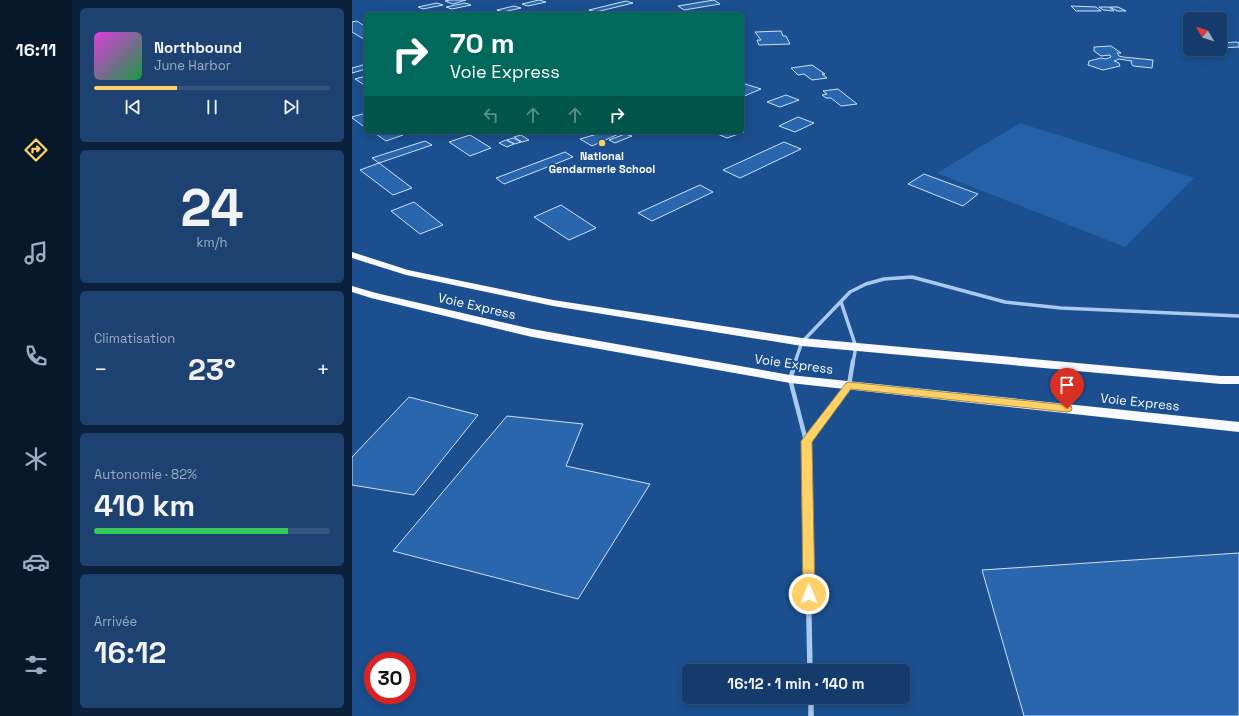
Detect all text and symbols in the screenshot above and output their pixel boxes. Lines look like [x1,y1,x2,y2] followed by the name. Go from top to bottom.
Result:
[1183,12,1227,56] north arrow
[1183,12,1227,56] map controls
[450,25,515,61] text: 70 m
[384,28,436,80] icon: right
[16,38,56,61] text: 16:11
[154,38,242,57] text: Northbound
[154,57,231,74] text: June Harbor
[450,60,560,83] text: Voie Express
[122,96,144,118] icon: previous
[201,96,223,118] icon: pause
[280,96,302,118] icon: next
[480,104,502,126] icon: left
[522,104,544,126] icon: ahead
[564,104,586,126] icon: ahead
[606,104,628,126] icon: right
[22,136,50,164] icon: directions
[597,138,607,148] marker: National Gendarmerie School
[549,149,655,176] place label: National Gendarmerie School
[180,175,244,241] text: 24
[197,234,227,251] text: km/h
[22,239,50,267] icon: music
[436,289,518,323] street label: Voie Express
[94,330,175,347] text: Climatisation
[22,342,50,370] icon: phone
[188,350,236,389] text: 23°
[754,350,835,378] street label: Voie Express
[94,355,108,383] text: −
[316,355,330,383] text: +
[1050,368,1084,409] pin
[1056,374,1078,396] icon: arrive
[1100,389,1180,415] street label: Voie Express
[22,445,50,473] icon: climate
[94,466,197,483] text: Autonomie · 82%
[94,486,195,525] text: 410 km
[22,548,50,576] icon: car
[788,573,830,615] position arrow
[94,613,137,630] text: Arrivée
[94,633,166,672] text: 16:12
[22,651,50,679] icon: filters
[364,652,416,704] speed limit sign: 30
[727,674,865,693] text: 16:12 · 1 min · 140 m

